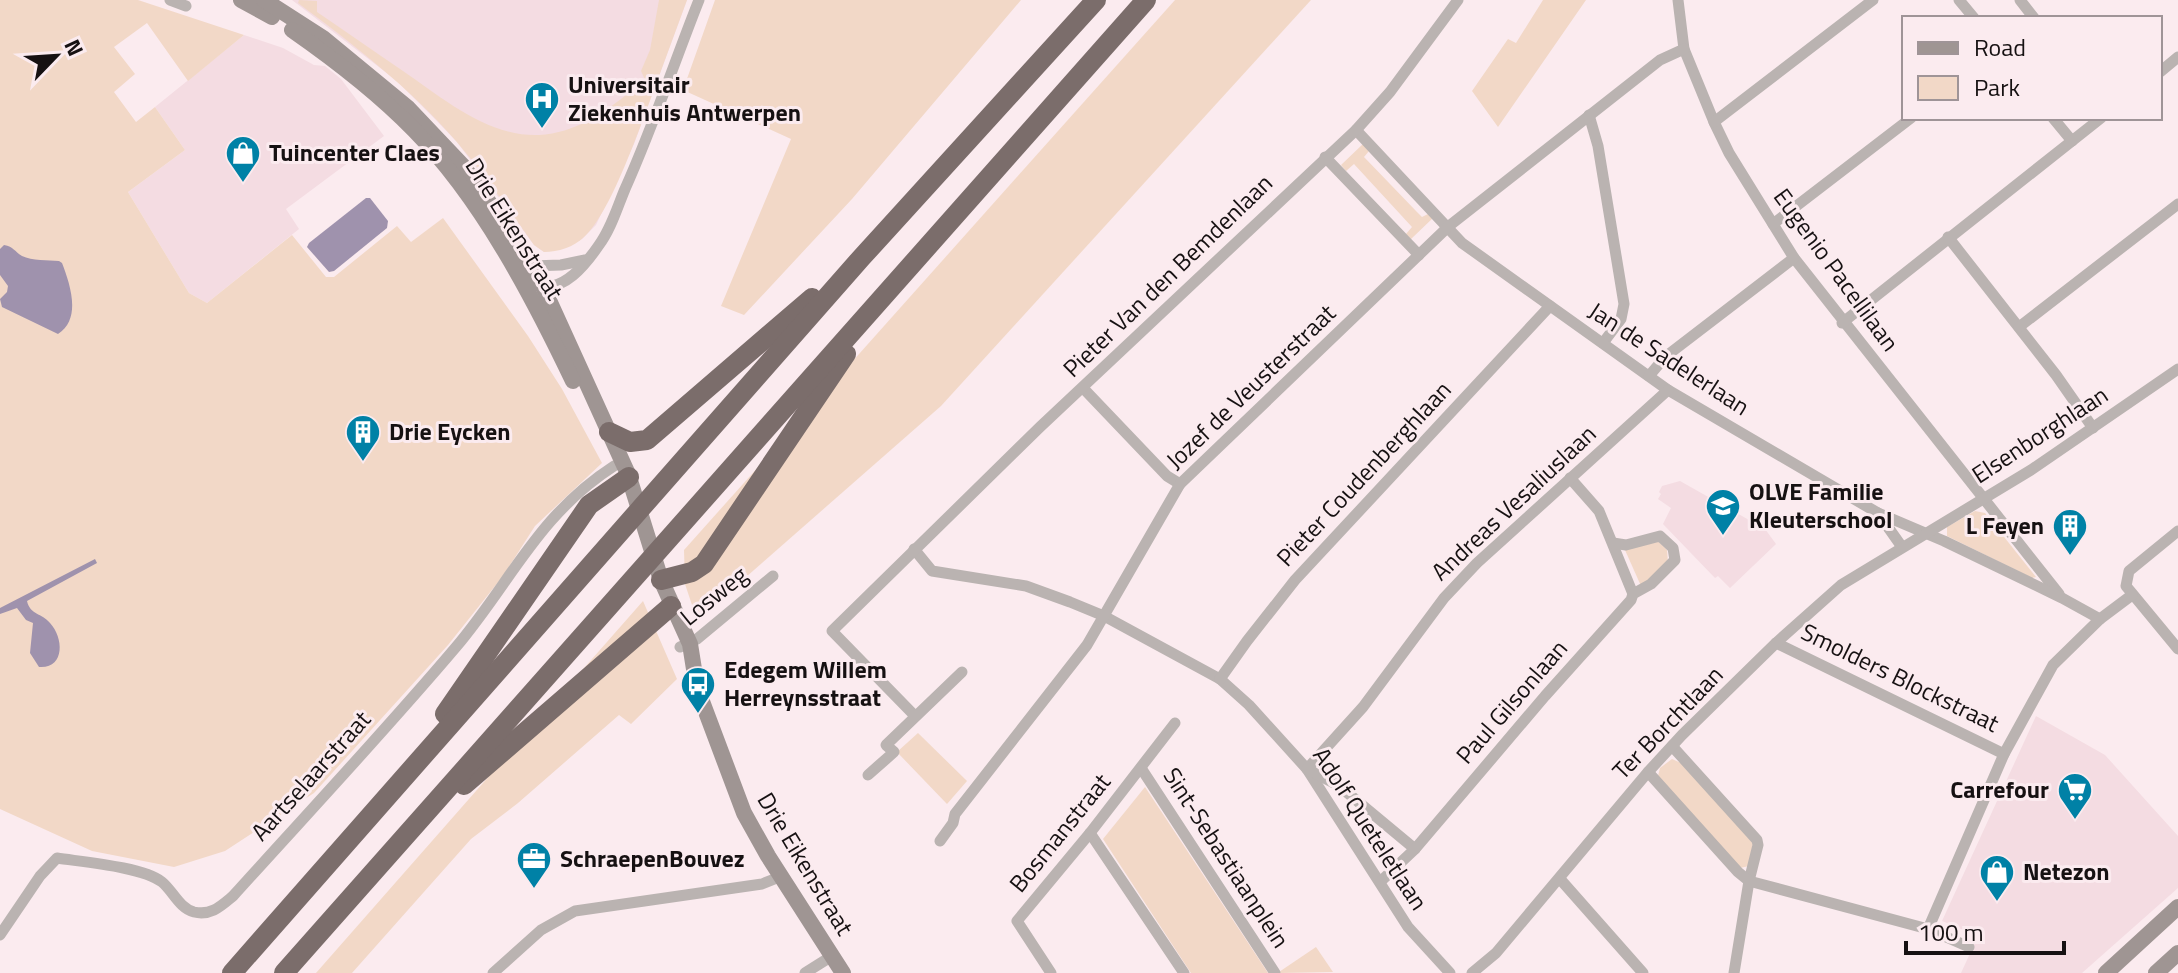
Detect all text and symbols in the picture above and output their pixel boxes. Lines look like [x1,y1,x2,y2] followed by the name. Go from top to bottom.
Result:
[16,16,96,96] north arrow
[1902,16,2162,120] legend
[1974,29,2026,65] text: Road
[55,33,93,62] text: N
[568,66,801,130] place label: Universitair Ziekenhuis Antwerpen
[1974,69,2020,105] text: Park
[523,80,561,130] hospital icon: Universitair Ziekenhuis Antwerpen
[224,134,262,184] shop icon: Tuincenter Claes
[269,134,440,170] place label: Tuincenter Claes
[457,150,573,307] street label: Drie Eikenstraat
[1054,165,1280,385] street label: Pieter Van den Bemdenlaan
[1765,180,1908,358] street label: Eugenio Pacellilaan
[1582,293,1757,424] street label: Jan de Sadelerlaan
[1157,295,1344,477] street label: Jozef de Veusterstraat
[1268,372,1459,574] street label: Pieter Coudenberghlaan
[1964,377,2115,492] street label: Elsenborghlaan
[344,413,382,463] building icon: Drie Eycken
[389,413,510,449] place label: Drie Eycken
[1423,416,1604,588] street label: Andreas Vesaliuslaan
[1749,473,1892,537] place label: OLVE Familie Kleuterschool
[1704,487,1742,537] school or university icon: OLVE Familie Kleuterschool
[1966,507,2044,543] place label: L Feyen
[2051,507,2089,557] building icon: L Feyen
[672,557,755,634] street label: Losweg
[1795,614,2006,741] street label: Smolders Blockstraat
[1447,631,1576,771] street label: Paul Gilsonlaan
[724,651,887,715] place label: Edegem Willem Herreynsstraat
[1604,657,1731,787] street label: Ter Borchtlaan
[679,665,717,715] bus stop icon: Edegem Willem Herreynsstraat
[242,702,379,849] street label: Aartselaarstraat
[1305,740,1437,917] street label: Adolf Queteletlaan
[1155,760,1299,955] street label: Sint-Sebastiaanplein
[1000,765,1119,900] street label: Bosmanstraat
[1950,771,2049,807] place label: Carrefour
[2056,771,2094,821] supermarket icon: Carrefour
[749,785,863,942] street label: Drie Eikenstraat
[515,840,553,890] office icon: SchraepenBouvez
[560,840,745,876] place label: SchraepenBouvez
[1978,853,2016,903] shop icon: Netezon
[2023,853,2110,889] place label: Netezon
[1906,905,2064,955] scale bar
[1918,914,1984,950] text: 100 m

